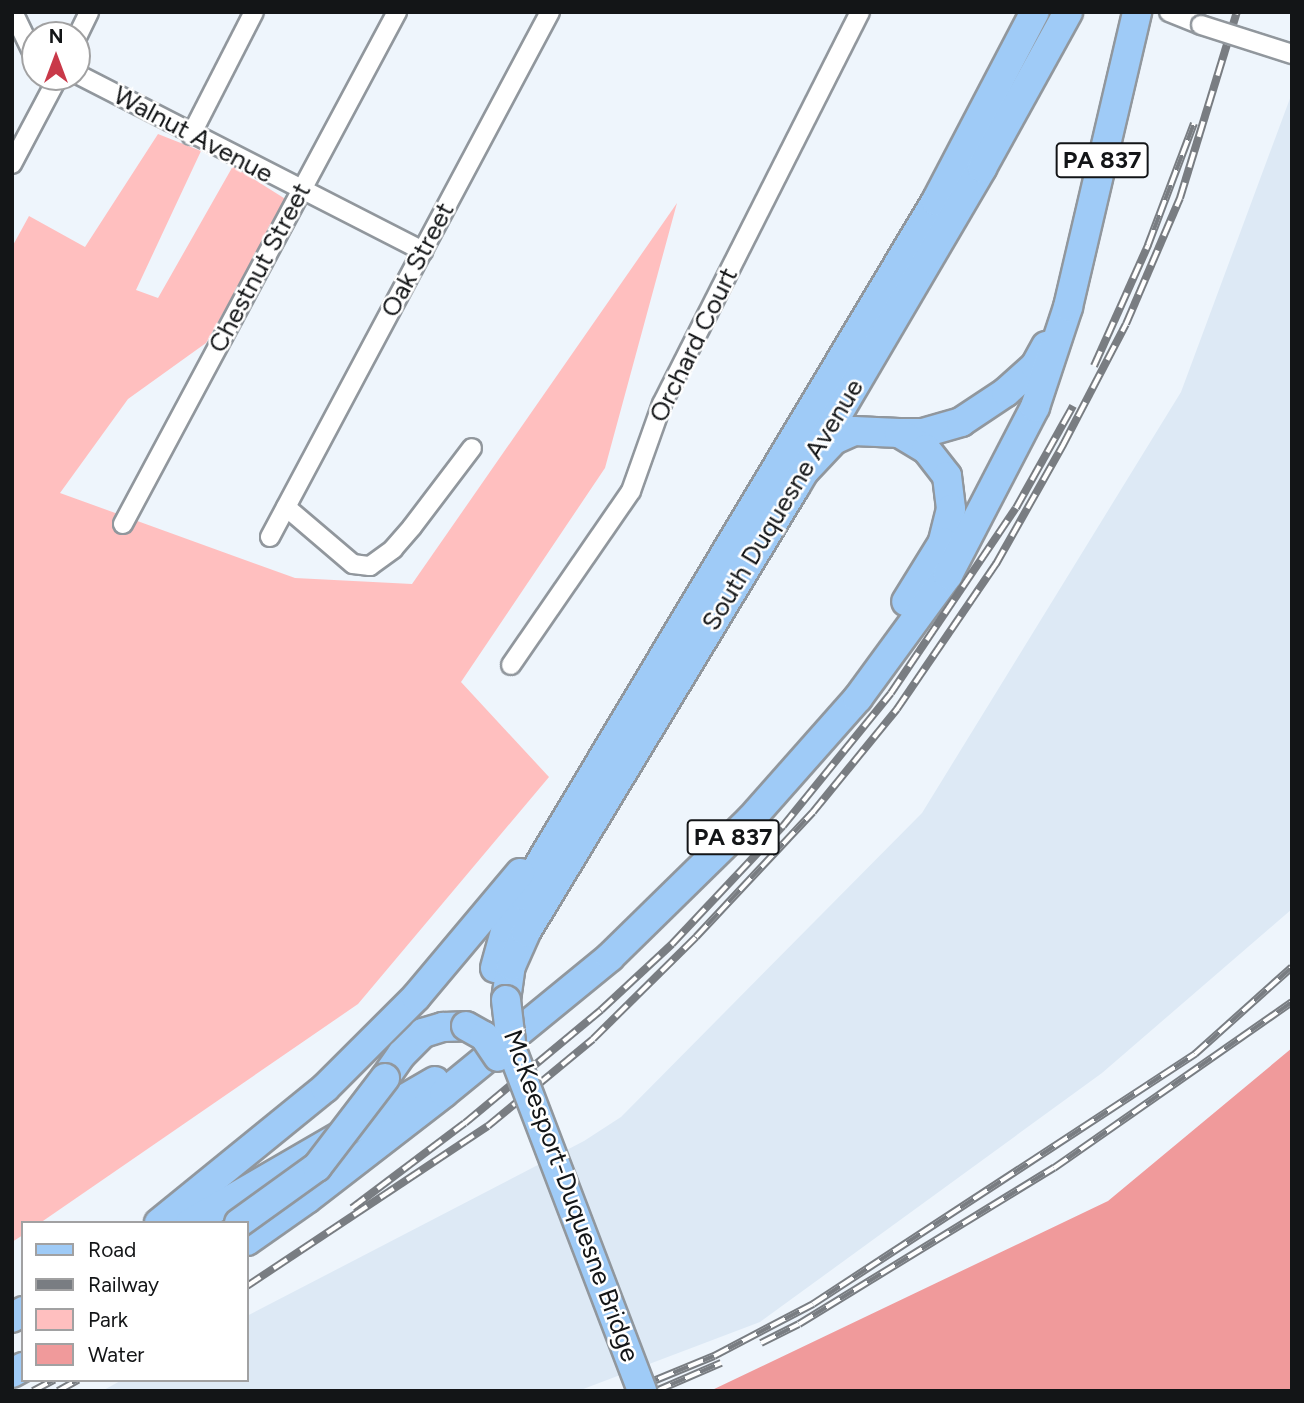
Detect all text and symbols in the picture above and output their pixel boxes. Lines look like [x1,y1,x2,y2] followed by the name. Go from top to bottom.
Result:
[21,21,91,91] north arrow
[49,25,63,48] text: N
[108,80,278,190] street label: Walnut Avenue
[1055,140,1149,180] road number: PA 837
[202,178,318,358] street label: Chestnut Street
[375,197,461,323] street label: Oak Street
[643,263,745,427] street label: Orchard Court
[696,374,870,636] street label: South Duquesne Avenue
[686,816,780,858] road number: PA 837
[496,1026,646,1366] street label: McKeesport-Duquesne Bridge
[21,1221,248,1382] legend
[88,1237,136,1262] text: Road
[88,1272,159,1297] text: Railway
[88,1307,128,1332] text: Park
[88,1342,144,1367] text: Water

